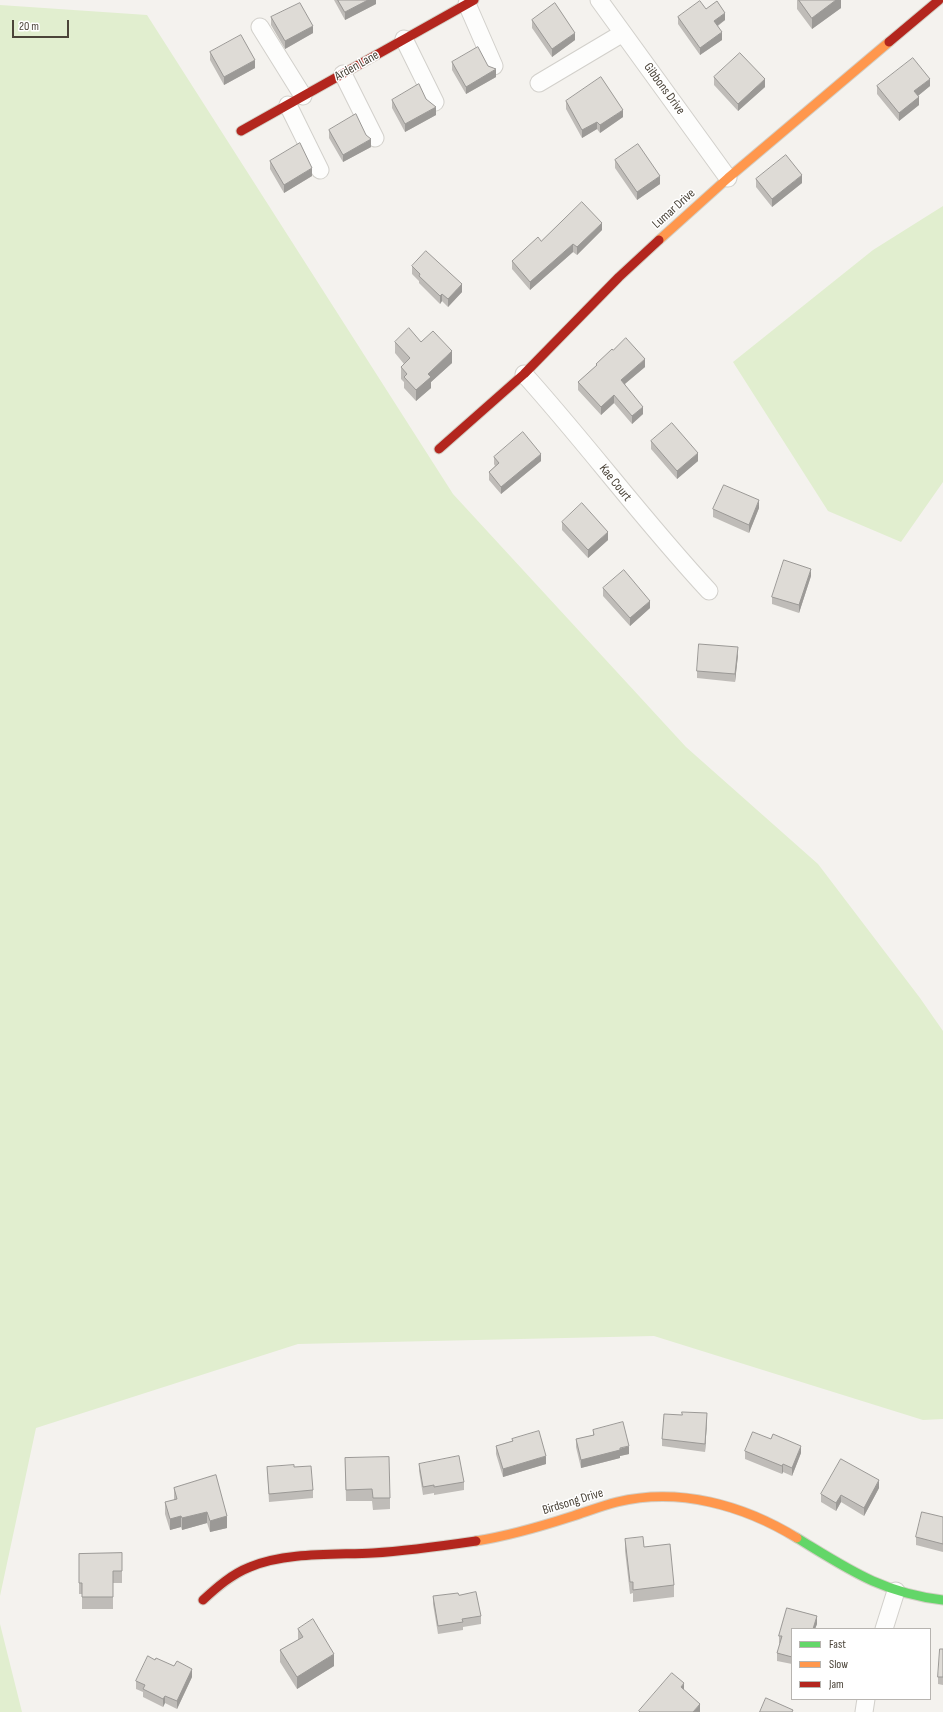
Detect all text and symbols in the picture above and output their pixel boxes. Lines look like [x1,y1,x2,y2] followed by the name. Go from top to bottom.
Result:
[14,12,71,38] scale bar
[19,19,39,34] text: 20 m
[332,47,382,85] street label: Arden Lane
[640,60,688,118] street label: Gibbons Drive
[649,186,699,232] street label: Lumar Drive
[595,461,635,505] street label: Kae Court
[541,1485,605,1519] street label: Birdsong Drive
[791,1628,931,1700] legend
[829,1637,846,1652] text: Fast
[829,1657,848,1672] text: Slow
[829,1677,844,1692] text: Jam

